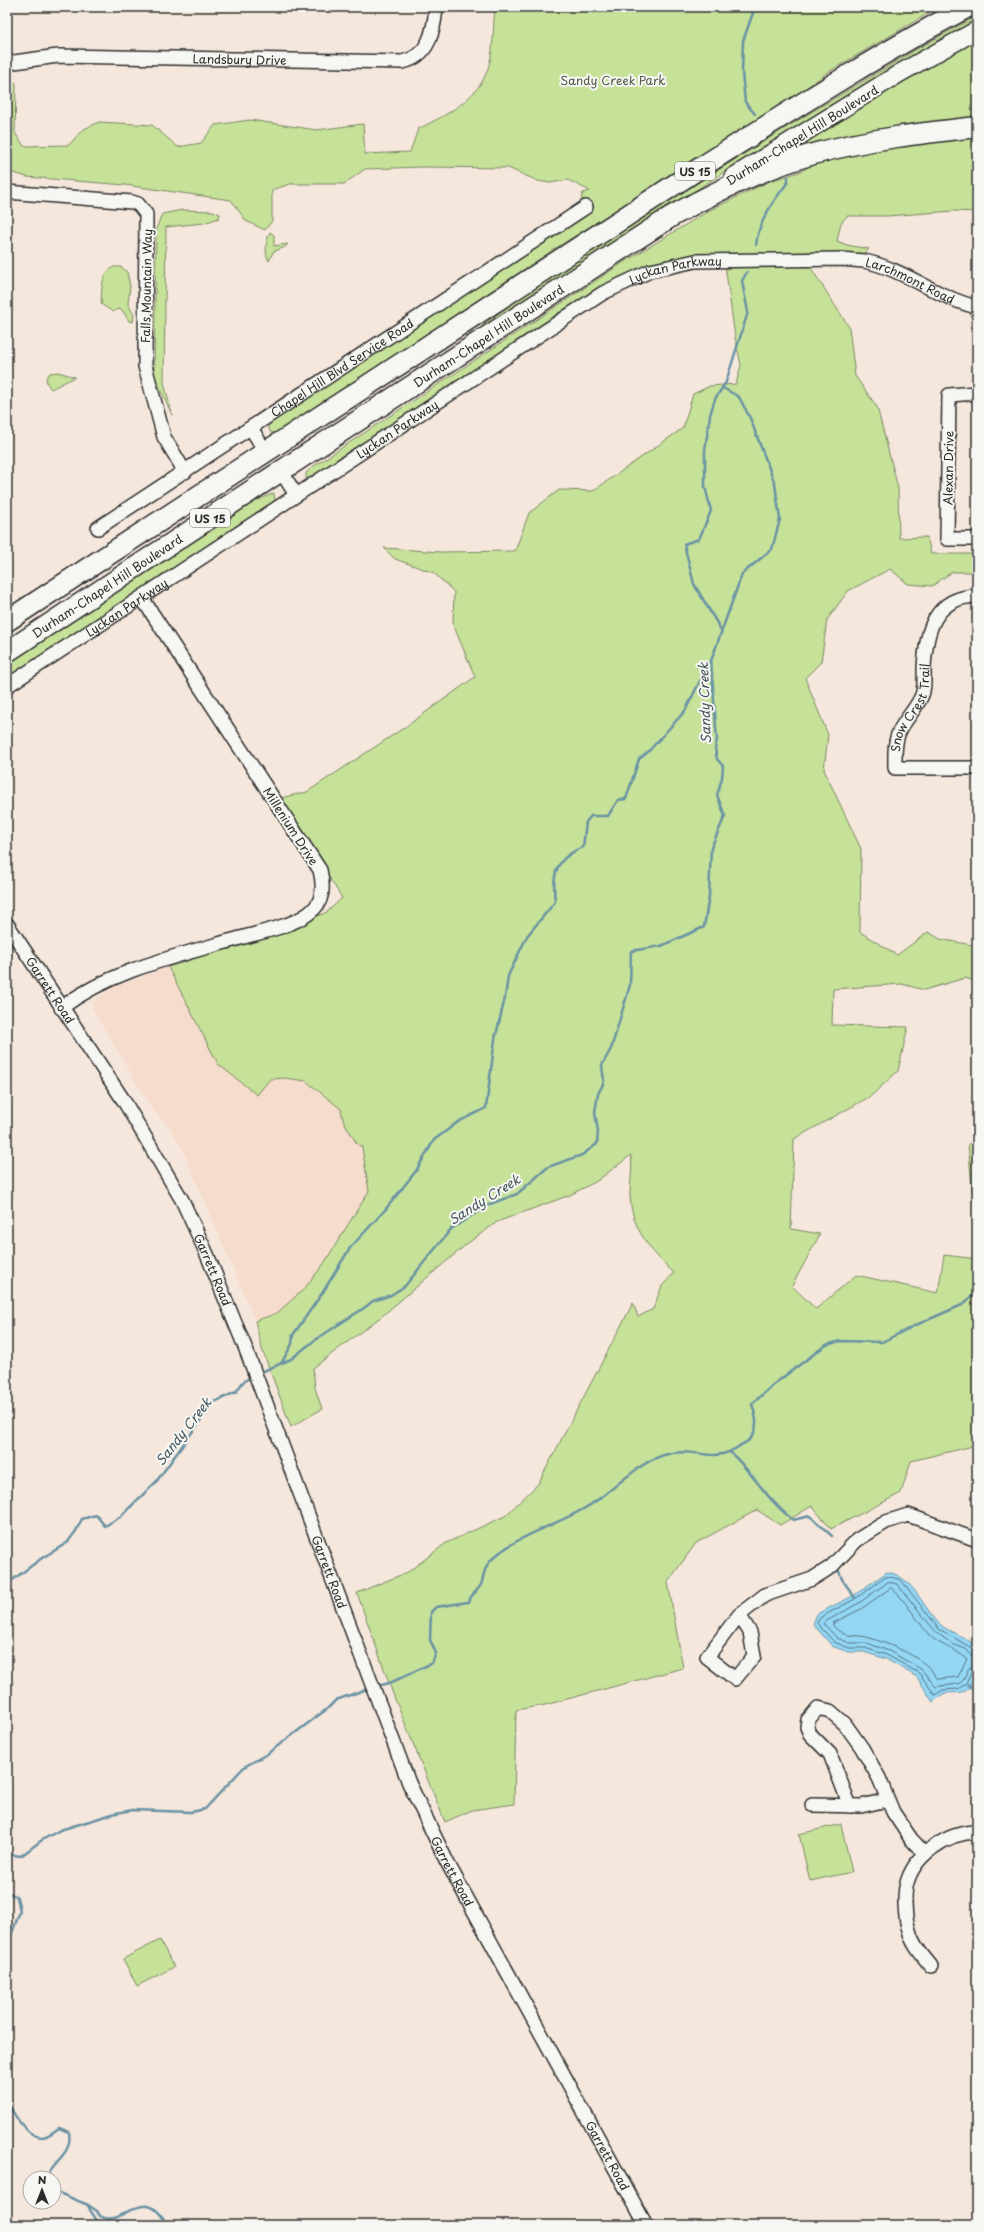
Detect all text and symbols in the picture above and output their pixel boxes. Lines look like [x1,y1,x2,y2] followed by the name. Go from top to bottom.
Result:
[192,49,287,69] street label: Landsbury Drive
[560,71,666,89] park label: Sandy Creek Park
[722,80,882,189] street label: Durham-Chapel Hill Boulevard
[675,162,715,180] road number: US 15
[136,228,156,343] street label: Falls Mountain Way
[626,251,722,289] street label: Lyckan Parkway
[864,253,957,308] street label: Larchmont Road
[409,280,568,392] street label: Durham-Chapel Hill Boulevard
[267,314,417,421] street label: Chapel Hill Blvd Service Road
[352,395,442,463] street label: Lyckan Parkway
[938,431,958,505] street label: Alexan Drive
[190,509,230,527] road number: US 15
[28,529,186,642] street label: Durham-Chapel Hill Boulevard
[82,574,171,641] street label: Lyckan Parkway
[693,661,715,744] water label: Sandy Creek
[886,663,933,753] street label: Snow Crest Trail
[259,783,323,869] street label: Millenium Drive
[22,953,79,1027] street label: Garrett Road
[444,1169,524,1229] water label: Sandy Creek
[190,1230,236,1308] street label: Garrett Road
[150,1392,216,1469] water label: Sandy Creek
[308,1533,352,1611] street label: Garrett Road
[427,1833,479,1909] street label: Garrett Road
[581,2117,634,2194] street label: Garrett Road
[22,2170,62,2210] north arrow
[38,2171,47,2188] text: N

